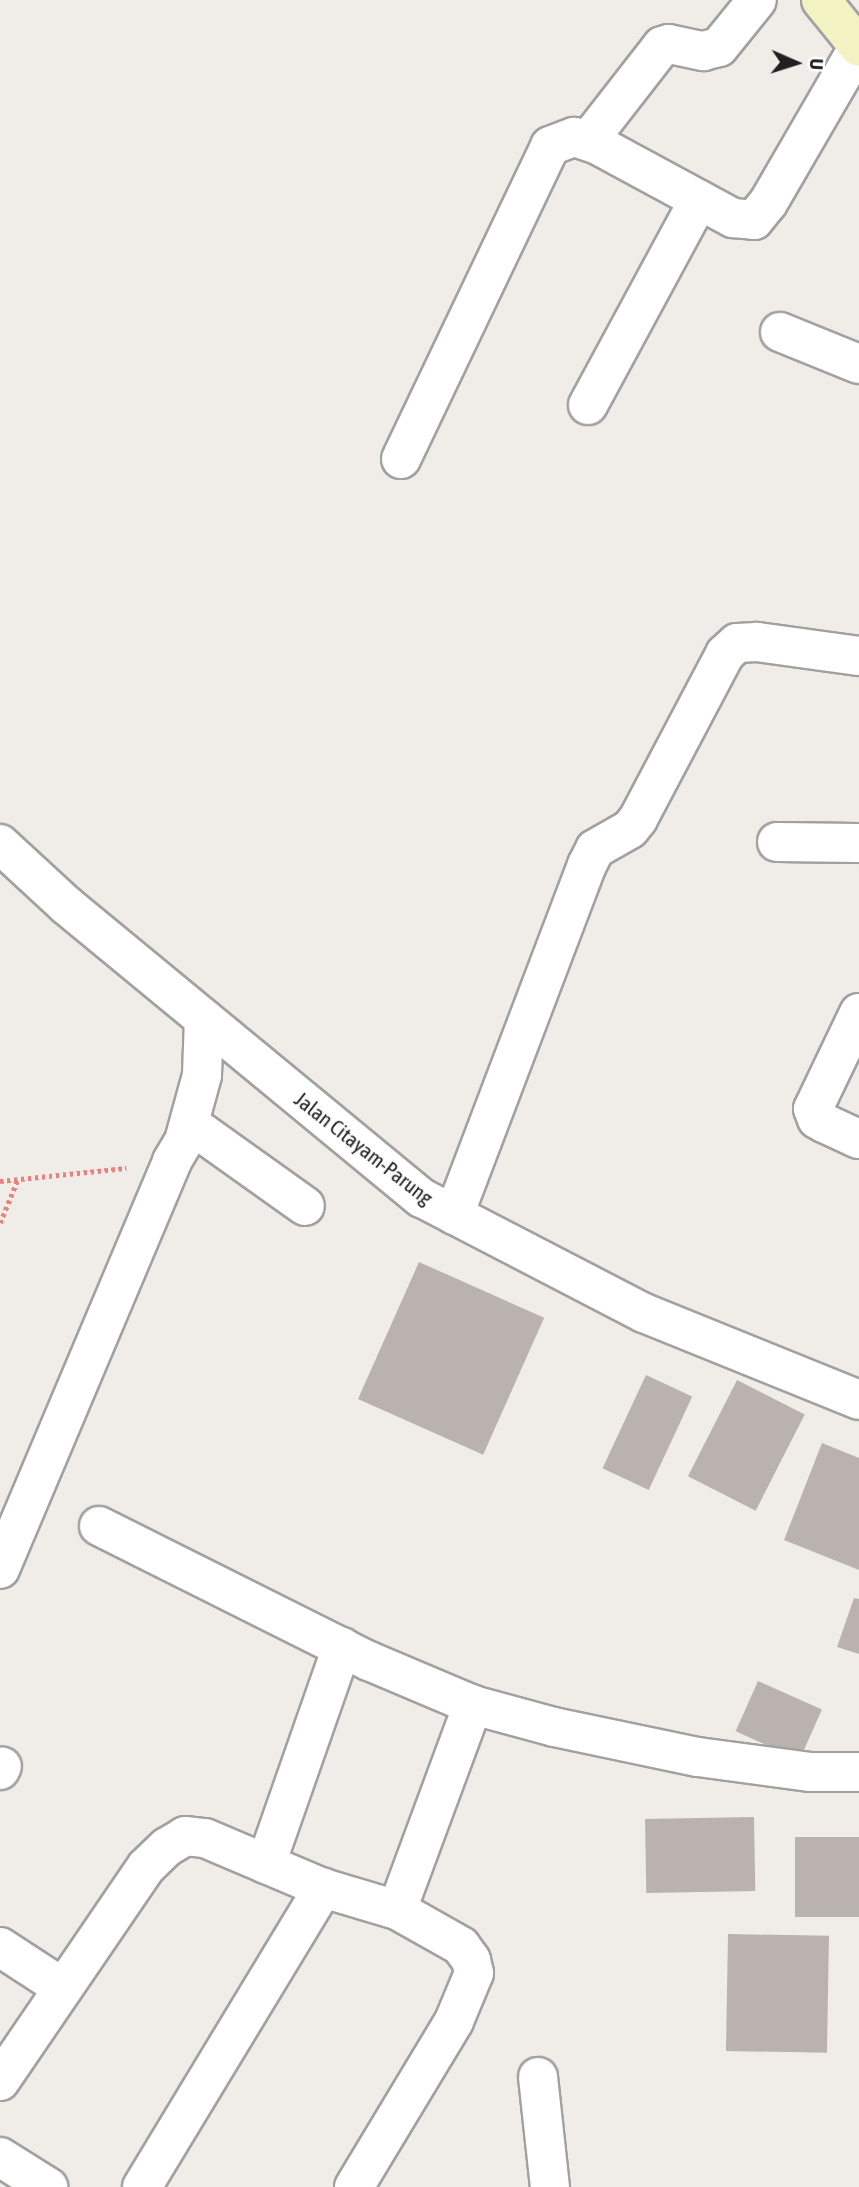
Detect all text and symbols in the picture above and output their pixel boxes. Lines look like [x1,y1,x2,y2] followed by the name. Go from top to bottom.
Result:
[761,28,831,98] north arrow
[806,58,828,70] text: U
[290,1086,438,1210] street label: Jalan Citayam-Parung

